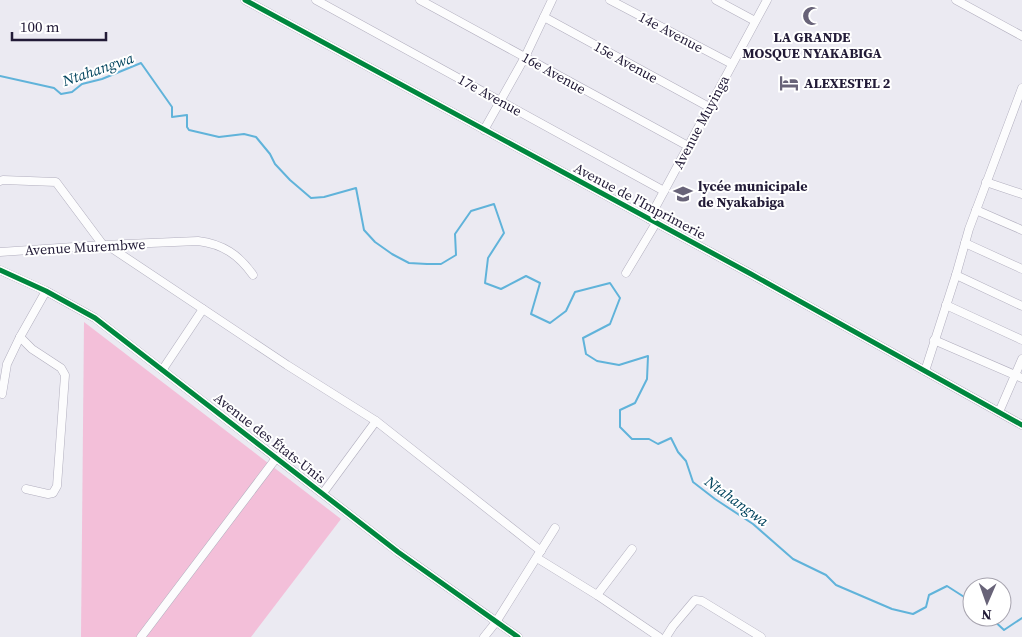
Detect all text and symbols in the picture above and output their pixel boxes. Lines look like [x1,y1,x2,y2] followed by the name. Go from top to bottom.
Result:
[801,5,823,27] mosque icon: LA GRANDE MOSQUE NYAKABIGA
[635,7,707,57] street label: 14e Avenue
[12,10,106,42] scale bar
[20,16,60,37] text: 100 m
[742,27,882,63] place label: LA GRANDE MOSQUE NYAKABIGA
[590,36,662,88] street label: 15e Avenue
[59,47,137,91] water label: Ntahangwa
[518,47,590,99] street label: 16e Avenue
[454,69,526,121] street label: 17e Avenue
[668,71,734,172] street label: Avenue Muyinga
[778,72,800,94] hotel icon: ALEXESTEL 2
[804,73,891,93] place label: ALEXESTEL 2
[570,158,710,244] street label: Avenue de l'Imprimerie
[698,176,808,212] place label: lycée municipale de Nyakabiga
[672,183,694,205] school or university icon: lycée municipale de Nyakabiga
[24,234,146,260] street label: Avenue Murembwe
[210,388,330,488] street label: Avenue des États-Unis
[700,470,773,531] water label: Ntahangwa
[962,577,1012,627] north arrow
[981,605,992,625] text: N

